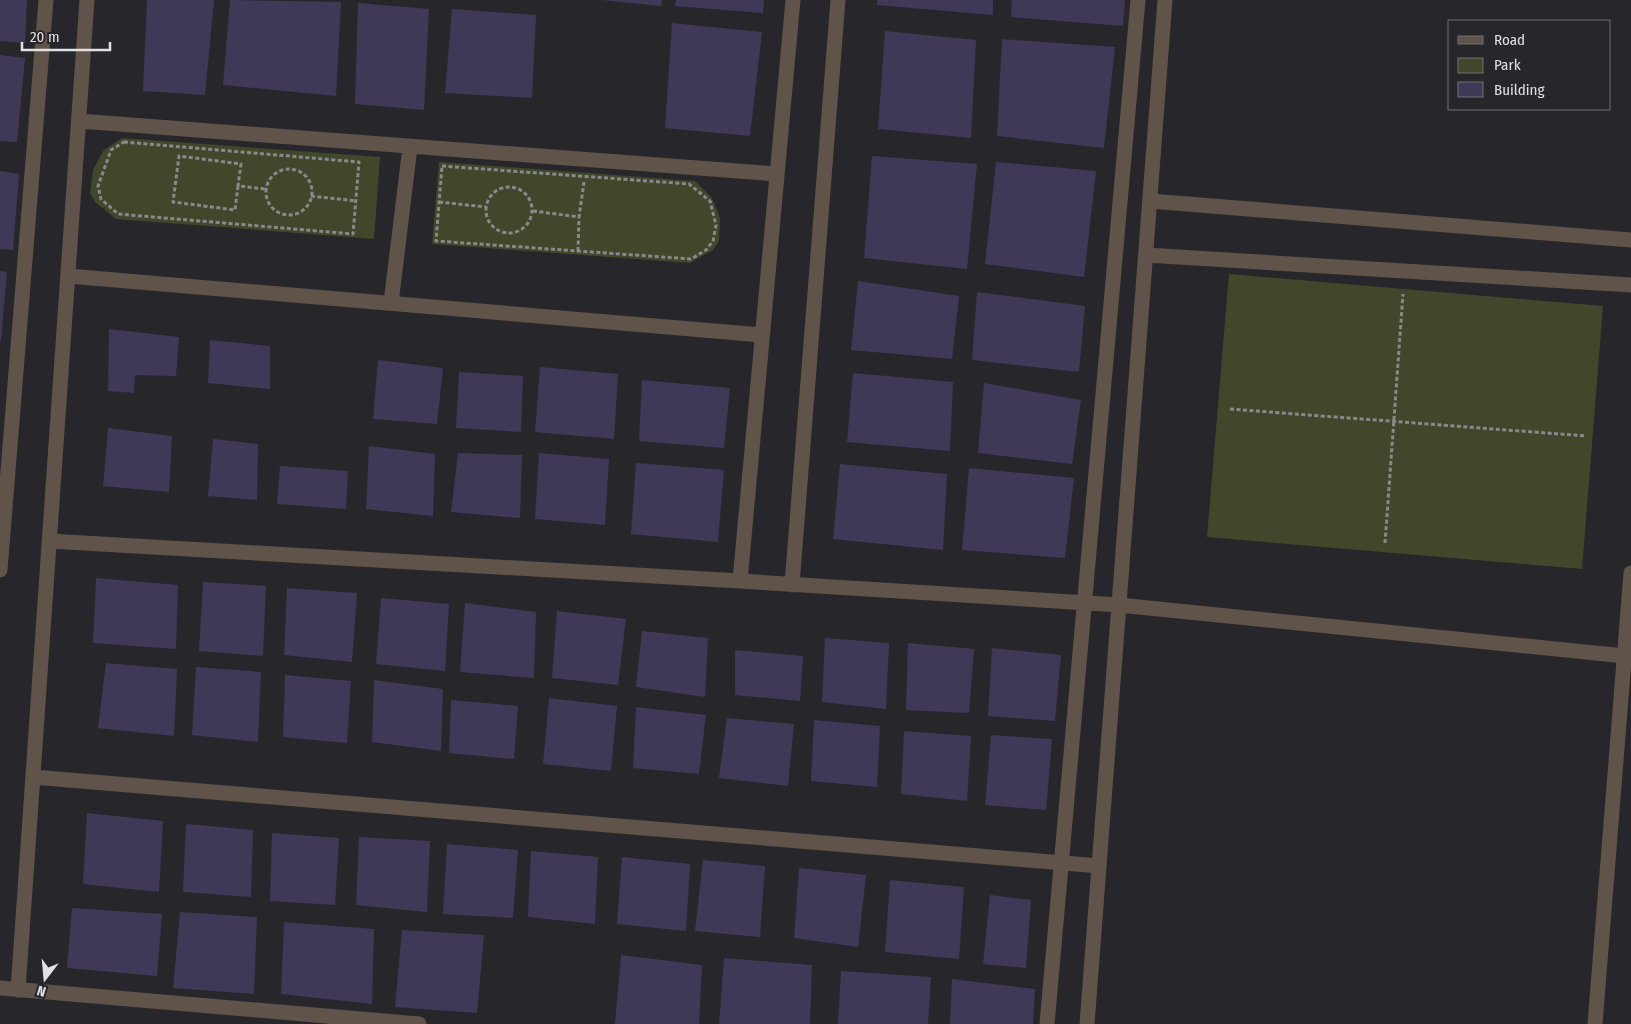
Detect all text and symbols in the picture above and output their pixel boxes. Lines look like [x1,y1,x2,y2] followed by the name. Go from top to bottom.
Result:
[22,20,110,52] scale bar
[1448,20,1611,110] legend
[30,28,60,46] text: 20 m
[1494,31,1525,49] text: Road
[1494,56,1521,74] text: Park
[1494,81,1545,99] text: Building
[20,954,70,1004] north arrow
[35,982,48,1000] text: N

